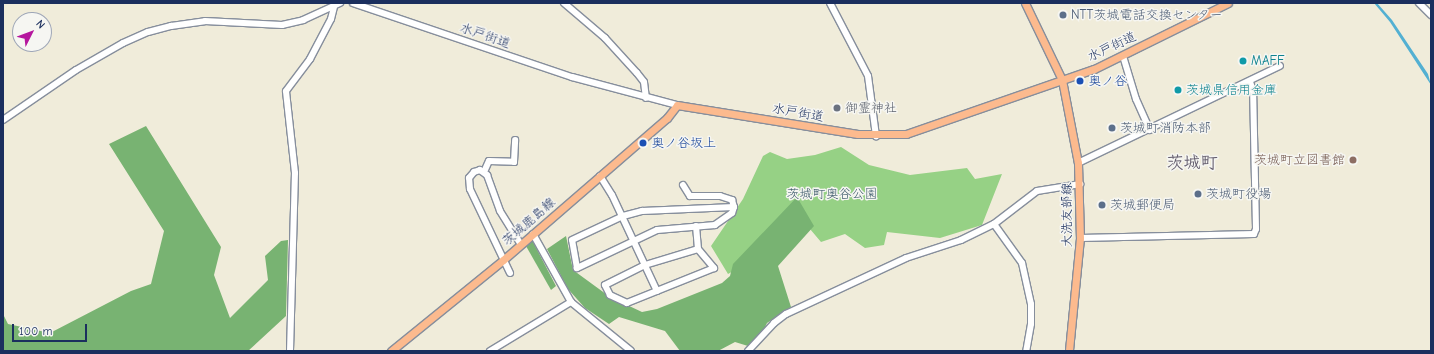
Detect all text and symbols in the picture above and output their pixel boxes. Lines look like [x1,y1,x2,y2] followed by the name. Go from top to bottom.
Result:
[1071,7,1223,23] place label: NTT茨城電話交換センター
[1058,10,1068,20] marker: NTT茨城電話交換センター
[12,12,52,52] north arrow
[33,17,48,31] text: N
[458,20,512,52] street label: 水戸街道
[1085,29,1139,65] street label: 水戸街道
[1251,53,1284,69] place label: MAFF
[1238,56,1248,66] marker: MAFF
[1088,73,1127,89] place label: 奥ノ谷
[1075,76,1085,86] marker: 奥ノ谷
[1186,82,1277,98] place label: 茨城県信用金庫
[1173,85,1183,95] marker: 茨城県信用金庫
[845,100,897,116] place label: 御霊神社
[771,101,825,125] street label: 水戸街道
[832,103,842,113] marker: 御霊神社
[1120,120,1211,136] place label: 茨城町消防本部
[1107,123,1117,133] marker: 茨城町消防本部
[651,135,716,151] place label: 奥ノ谷坂上
[638,138,648,148] marker: 奥ノ谷坂上
[1254,152,1345,168] place label: 茨城町立図書館
[1167,153,1217,173] district label: 茨城町
[1348,155,1358,165] marker: 茨城町立図書館
[1059,183,1075,247] street label: 大洗友部線
[787,186,877,202] park label: 茨城町奥谷公園
[1206,186,1271,202] place label: 茨城町役場
[1193,189,1203,199] marker: 茨城町役場
[499,195,559,249] street label: 茨城鹿島線
[1110,197,1175,213] place label: 茨城郵便局
[1097,200,1107,210] marker: 茨城郵便局
[14,316,89,342] scale bar
[19,324,52,338] text: 100 m

